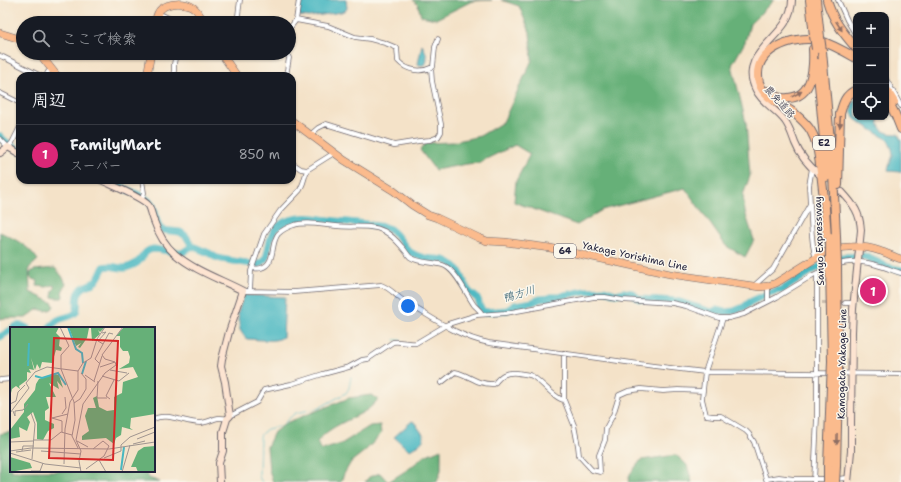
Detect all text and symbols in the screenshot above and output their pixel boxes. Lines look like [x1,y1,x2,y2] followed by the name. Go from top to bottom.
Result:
[853,12,889,120] map controls
[853,12,889,48] button: +
[16,16,296,60] search box
[835,20,843,31] one-way arrow
[30,27,52,49] icon: search
[62,29,137,49] text: ここで検索
[853,48,889,84] button: −
[762,83,798,121] street label: 農免道路
[853,84,889,120] button: locate
[32,89,66,111] text: 周辺
[791,91,803,98] one-way arrow
[836,116,843,128] one-way arrow
[70,135,161,155] text: FamilyMart
[813,136,835,150] road number: E2
[42,146,48,163] text: 1
[239,146,280,163] text: 850 m
[70,157,121,174] text: スーパー
[811,196,827,286] street label: Sanyo Expressway
[581,238,689,274] street label: Yakage Yorishima Line
[554,244,576,258] road number: 64
[860,276,886,306] pin: 1
[501,282,537,306] water label: 鴨方川
[398,296,418,316] your location
[835,308,849,419] street label: Kamogata Yakage Line
[10,327,155,472] inset map
[833,433,840,445] one-way arrow

